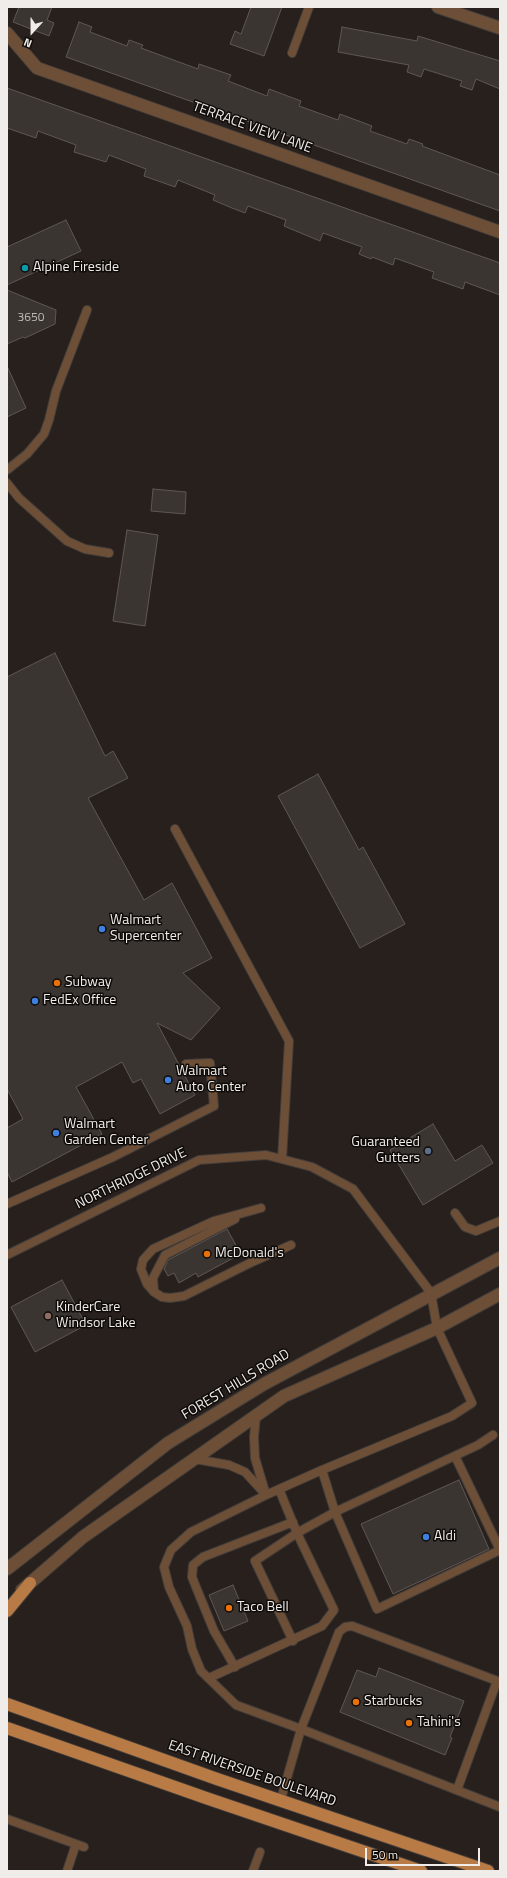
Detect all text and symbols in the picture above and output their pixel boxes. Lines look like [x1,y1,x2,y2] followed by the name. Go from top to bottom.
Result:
[12,12,52,52] north arrow
[21,34,34,52] text: N
[190,99,314,157] street label: TERRACE VIEW LANE
[33,260,119,276] place label: Alpine Fireside
[20,263,30,273] marker: Alpine Fireside
[18,311,44,325] house number: 3650
[110,913,182,946] place label: Walmart Supercenter
[97,924,107,934] marker: Walmart Supercenter
[65,975,112,991] place label: Subway
[52,978,62,988] marker: Subway
[43,993,116,1009] place label: FedEx Office
[30,996,40,1006] marker: FedEx Office
[176,1064,246,1096] place label: Walmart Auto Center
[163,1075,173,1085] marker: Walmart Auto Center
[64,1117,148,1150] place label: Walmart Garden Center
[51,1128,61,1138] marker: Walmart Garden Center
[351,1135,420,1168] place label: Guaranteed Gutters
[73,1145,189,1213] street label: NORTHRIDGE DRIVE
[423,1146,433,1156] marker: Guaranteed Gutters
[215,1246,284,1262] place label: McDonald's
[202,1249,212,1259] marker: McDonald's
[56,1300,136,1332] place label: KinderCare Windsor Lake
[43,1311,53,1321] marker: KinderCare Windsor Lake
[179,1346,293,1424] street label: FOREST HILLS ROAD
[434,1529,456,1545] place label: Aldi
[421,1532,431,1542] marker: Aldi
[237,1600,289,1616] place label: Taco Bell
[224,1603,234,1613] marker: Taco Bell
[364,1694,422,1710] place label: Starbucks
[351,1697,361,1707] marker: Starbucks
[417,1715,461,1731] place label: Tahini's
[404,1718,414,1728] marker: Tahini's
[166,1737,338,1811] street label: EAST RIVERSIDE BOULEVARD
[367,1840,482,1866] scale bar
[372,1845,398,1864] text: 50 m

